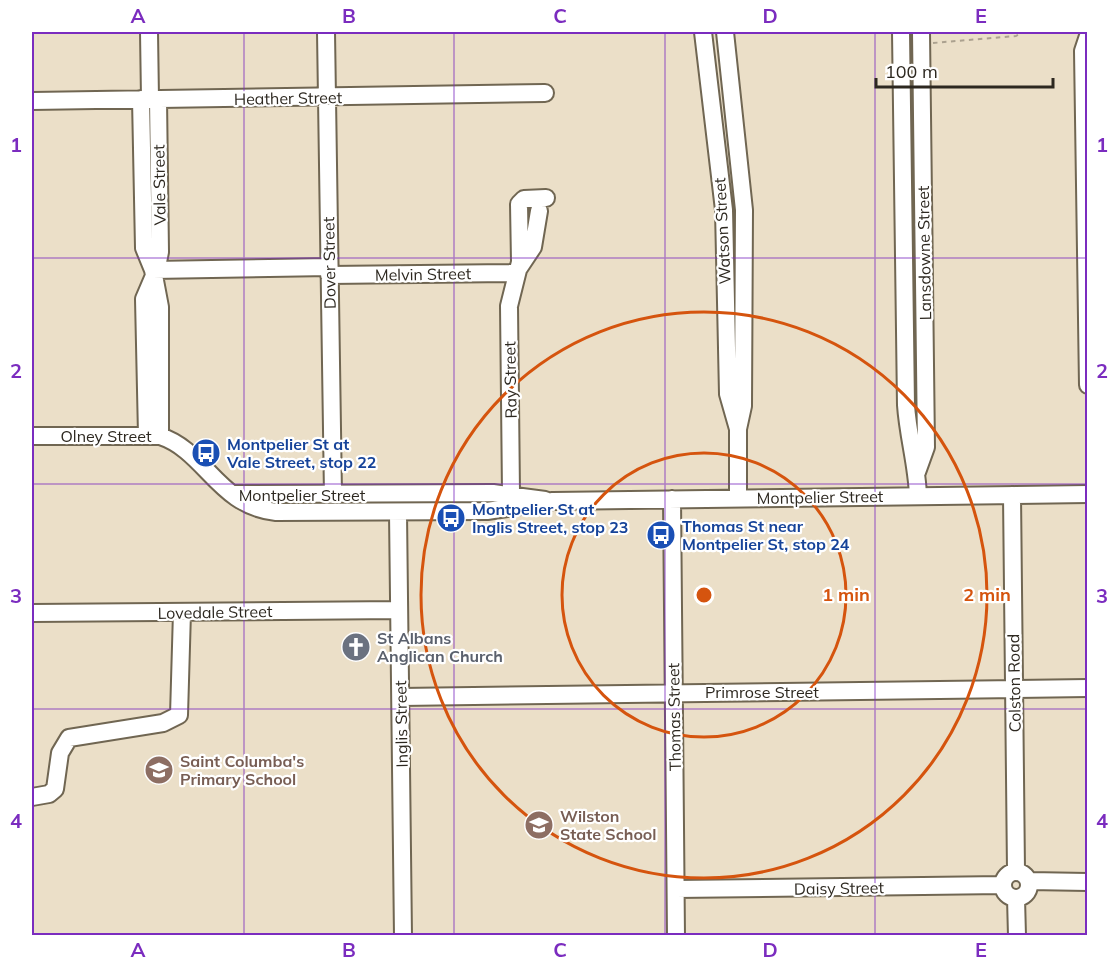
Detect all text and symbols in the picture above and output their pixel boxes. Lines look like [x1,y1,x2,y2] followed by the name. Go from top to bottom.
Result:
[131,3,146,28] text: A
[342,3,356,28] text: B
[553,3,567,28] text: C
[762,3,778,28] text: D
[975,3,987,28] text: E
[876,51,1053,89] scale bar
[885,60,938,83] text: 100 m
[234,87,343,109] street label: Heather Street
[10,132,22,157] text: 1
[1096,132,1108,157] text: 1
[148,144,170,226] street label: Vale Street
[709,177,735,285] street label: Watson Street
[913,185,935,321] street label: Lansdowne Street
[318,216,340,309] street label: Dover Street
[375,263,472,285] street label: Melvin Street
[499,341,521,419] street label: Ray Street
[10,358,22,383] text: 2
[1096,358,1108,383] text: 2
[60,426,152,446] street label: Olney Street
[226,434,376,472] place label: Montpelier St at Vale Street, stop 22
[190,437,222,469] bus stop icon: Montpelier St at Vale Street, stop 22
[239,485,366,505] street label: Montpelier Street
[756,486,884,508] street label: Montpelier Street
[472,499,628,537] place label: Montpelier St at Inglis Street, stop 23
[435,502,467,534] bus stop icon: Montpelier St at Inglis Street, stop 23
[682,516,850,554] place label: Thomas St near Montpelier St, stop 24
[645,519,677,551] bus stop icon: Thomas St near Montpelier St, stop 24
[10,583,22,608] text: 3
[822,583,870,606] text: 1 min
[963,583,1011,606] text: 2 min
[1096,583,1108,608] text: 3
[694,585,714,605] centre of rings
[157,601,273,623] street label: Lovedale Street
[377,628,503,666] place label: St Albans Anglican Church
[340,631,372,663] church icon: St Albans Anglican Church
[1003,634,1025,732] street label: Colston Road
[663,662,685,771] street label: Thomas Street
[390,680,412,768] street label: Inglis Street
[705,682,819,702] street label: Primrose Street
[180,751,304,789] place label: Saint Columba's Primary School
[143,754,175,786] school or university icon: Saint Columba's Primary School
[560,806,657,844] place label: Wilston State School
[10,808,22,833] text: 4
[1096,808,1108,833] text: 4
[523,809,555,841] school or university icon: Wilston State School
[794,877,885,899] street label: Daisy Street
[131,937,146,962] text: A
[342,937,356,962] text: B
[553,937,567,962] text: C
[762,937,778,962] text: D
[975,937,987,962] text: E

